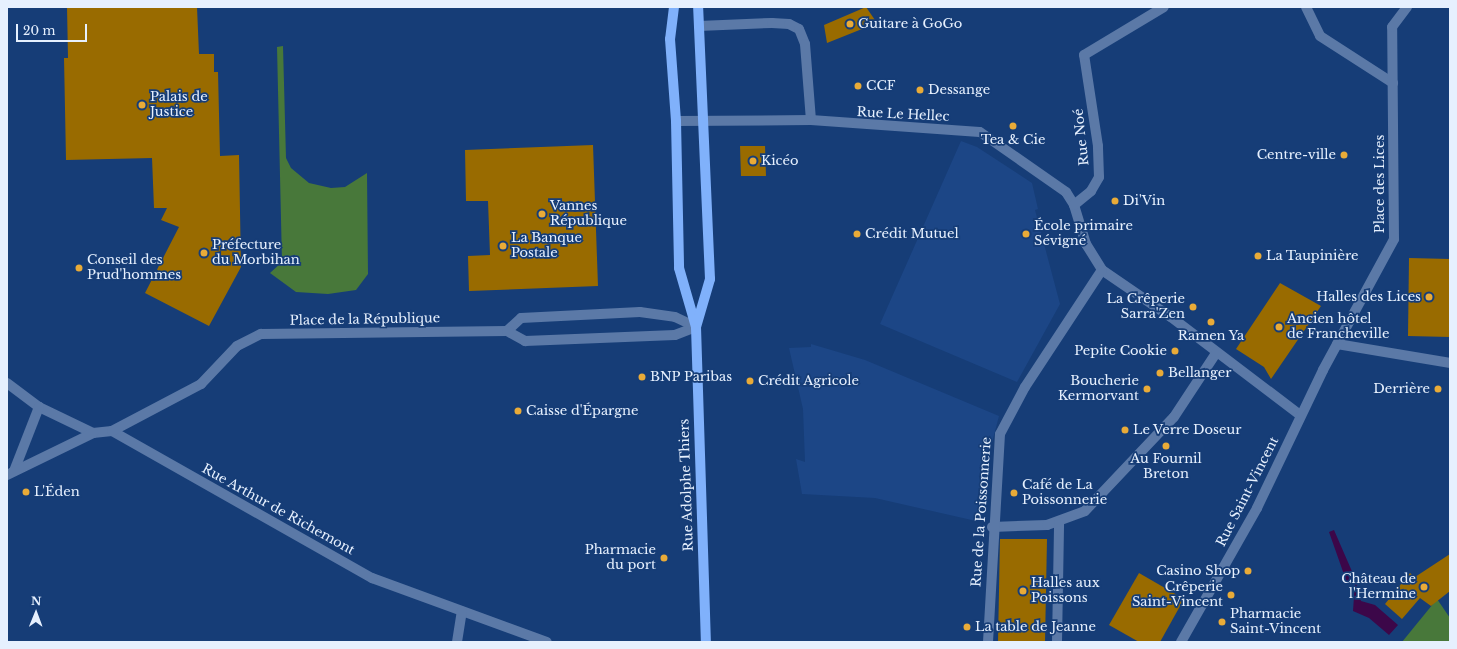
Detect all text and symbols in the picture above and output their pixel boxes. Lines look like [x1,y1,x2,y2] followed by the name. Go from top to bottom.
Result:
[18,16,89,42] scale bar
[858,16,962,32] place label: Guitare à GoGo
[845,19,855,29] marker: Guitare à GoGo
[23,23,55,38] text: 20 m
[866,78,896,94] place label: CCF
[853,81,863,91] marker: CCF
[928,82,990,98] place label: Dessange
[915,85,925,95] marker: Dessange
[150,90,208,121] place label: Palais de Justice
[137,100,147,110] marker: Palais de Justice
[856,105,950,125] street label: Rue Le Hellec
[1071,108,1093,166] street label: Rue Noé
[1008,121,1018,131] marker: Tea & Cie
[981,132,1045,148] place label: Tea & Cie
[1372,135,1388,233] street label: Place des Lices
[1257,147,1336,163] place label: Centre-ville
[1339,150,1349,160] marker: Centre-ville
[761,153,798,169] place label: Kicéo
[748,156,758,166] marker: Kicéo
[1123,193,1165,209] place label: Di'Vin
[1110,196,1120,206] marker: Di'Vin
[550,199,627,230] place label: Vannes République
[537,209,547,219] marker: Vannes République
[1034,219,1133,250] place label: École primaire Sévigné
[865,226,959,242] place label: Crédit Mutuel
[852,229,862,239] marker: Crédit Mutuel
[1021,229,1031,239] marker: École primaire Sévigné
[511,231,582,262] place label: La Banque Postale
[212,238,300,269] place label: Préfecture du Morbihan
[498,241,508,251] marker: La Banque Postale
[199,248,209,258] marker: Préfecture du Morbihan
[1266,248,1359,264] place label: La Taupinière
[1253,251,1263,261] marker: La Taupinière
[87,253,181,284] place label: Conseil des Prud'hommes
[74,263,84,273] marker: Conseil des Prud'hommes
[1316,289,1421,305] place label: Halles des Lices
[1106,292,1185,323] place label: La Crêperie Sarra'Zen
[1424,292,1434,302] marker: Halles des Lices
[1188,302,1198,312] marker: La Crêperie Sarra'Zen
[290,311,440,329] street label: Place de la République
[1287,312,1389,343] place label: Ancien hôtel de Francheville
[1206,317,1216,327] marker: Ramen Ya
[1274,322,1284,332] marker: Ancien hôtel de Francheville
[1177,328,1245,344] place label: Ramen Ya
[1074,343,1167,359] place label: Pepite Cookie
[1170,346,1180,356] marker: Pepite Cookie
[1168,365,1231,381] place label: Bellanger
[1155,368,1165,378] marker: Bellanger
[650,369,732,385] place label: BNP Paribas
[637,372,647,382] marker: BNP Paribas
[758,373,859,389] place label: Crédit Agricole
[1058,374,1139,405] place label: Boucherie Kermorvant
[745,376,755,386] marker: Crédit Agricole
[1373,381,1430,397] place label: Derrière
[1142,384,1152,394] marker: Boucherie Kermorvant
[1433,384,1443,394] marker: Derrière
[526,403,638,419] place label: Caisse d'Épargne
[513,406,523,416] marker: Caisse d'Épargne
[677,418,697,552] street label: Rue Adolphe Thiers
[1133,422,1242,438] place label: Le Verre Doseur
[1120,425,1130,435] marker: Le Verre Doseur
[1214,434,1282,550] street label: Rue Saint-Vincent
[969,436,995,588] street label: Rue de la Poissonnerie
[1161,441,1171,451] marker: Au Fournil Breton
[1130,452,1202,483] place label: Au Fournil Breton
[198,461,358,559] street label: Rue Arthur de Richemont
[1022,478,1107,509] place label: Café de La Poissonnerie
[34,484,80,500] place label: L'Éden
[21,487,31,497] marker: L'Éden
[1009,488,1019,498] marker: Café de La Poissonnerie
[585,543,656,574] place label: Pharmacie du port
[659,553,669,563] marker: Pharmacie du port
[1156,563,1240,579] place label: Casino Shop
[1243,566,1253,576] marker: Casino Shop
[1341,572,1416,603] place label: Château de l'Hermine
[1031,576,1100,607] place label: Halles aux Poissons
[1132,580,1223,611] place label: Crêperie Saint-Vincent
[1419,582,1429,592] marker: Château de l'Hermine
[1018,586,1028,596] marker: Halles aux Poissons
[1226,590,1236,600] marker: Crêperie Saint-Vincent
[16,593,56,633] north arrow
[31,594,42,608] text: N
[1230,607,1321,638] place label: Pharmacie Saint-Vincent
[1217,617,1227,627] marker: Pharmacie Saint-Vincent
[975,619,1096,635] place label: La table de Jeanne
[962,622,972,632] marker: La table de Jeanne

